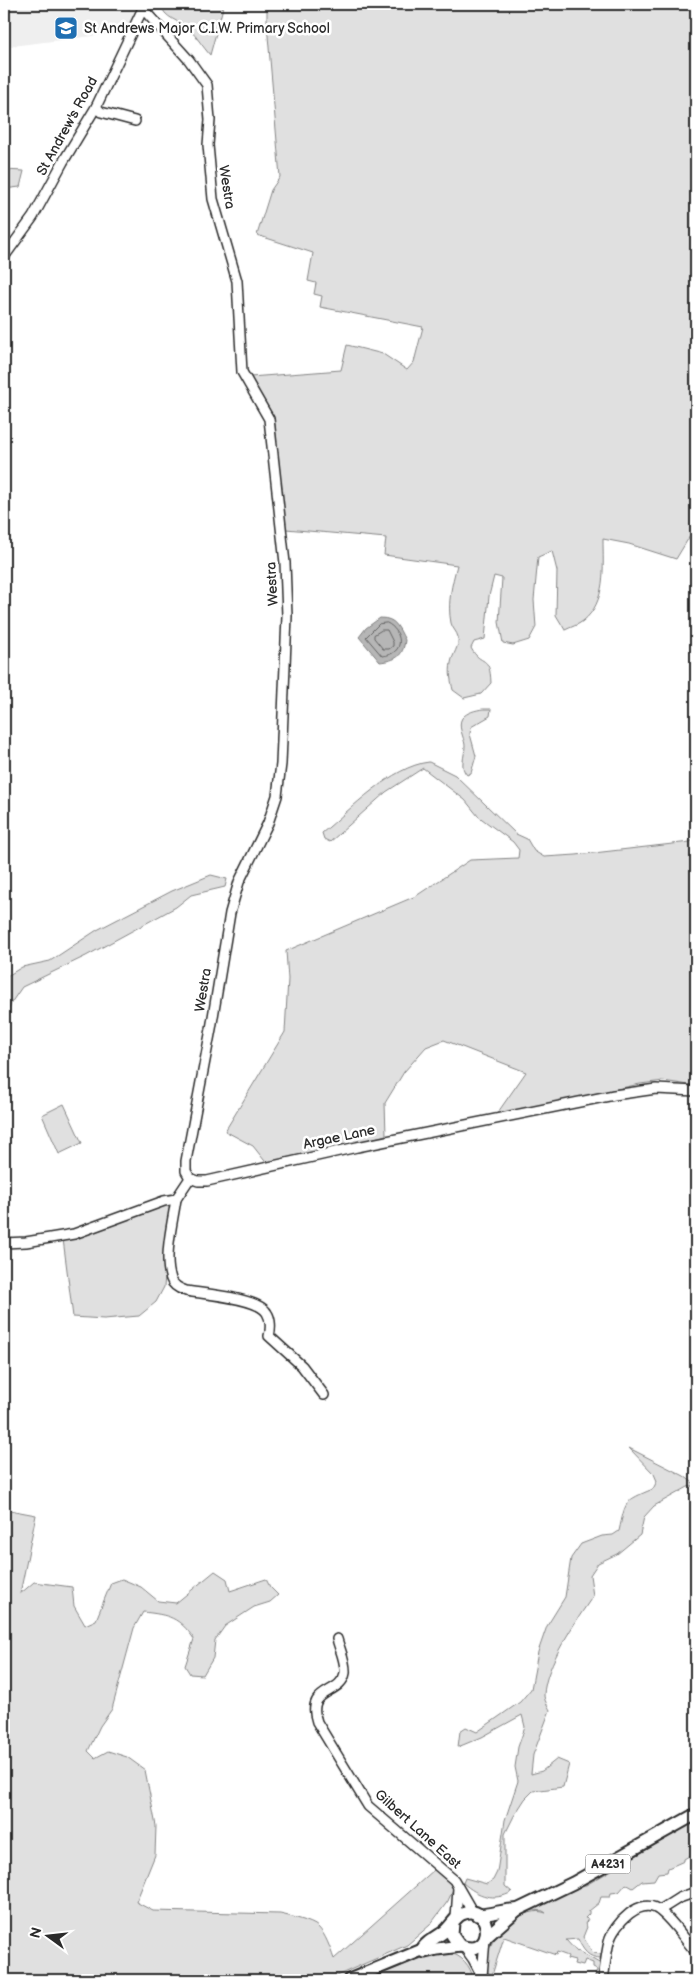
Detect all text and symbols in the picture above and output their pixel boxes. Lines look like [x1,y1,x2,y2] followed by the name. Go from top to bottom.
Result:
[53,15,79,41] school or university icon: St Andrews Major C.I.W. Primary School
[84,20,330,37] place label: St Andrews Major C.I.W. Primary School
[33,74,101,178] street label: St Andrew's Road
[215,164,239,210] street label: Westra
[262,561,282,607] street label: Westra
[191,967,215,1013] street label: Westra
[301,1121,377,1153] street label: Argae Lane
[371,1786,465,1873] street label: Gilbert Lane East
[586,1855,630,1874] road number: A4231
[22,1912,72,1962] north arrow
[26,1925,45,1940] text: N

